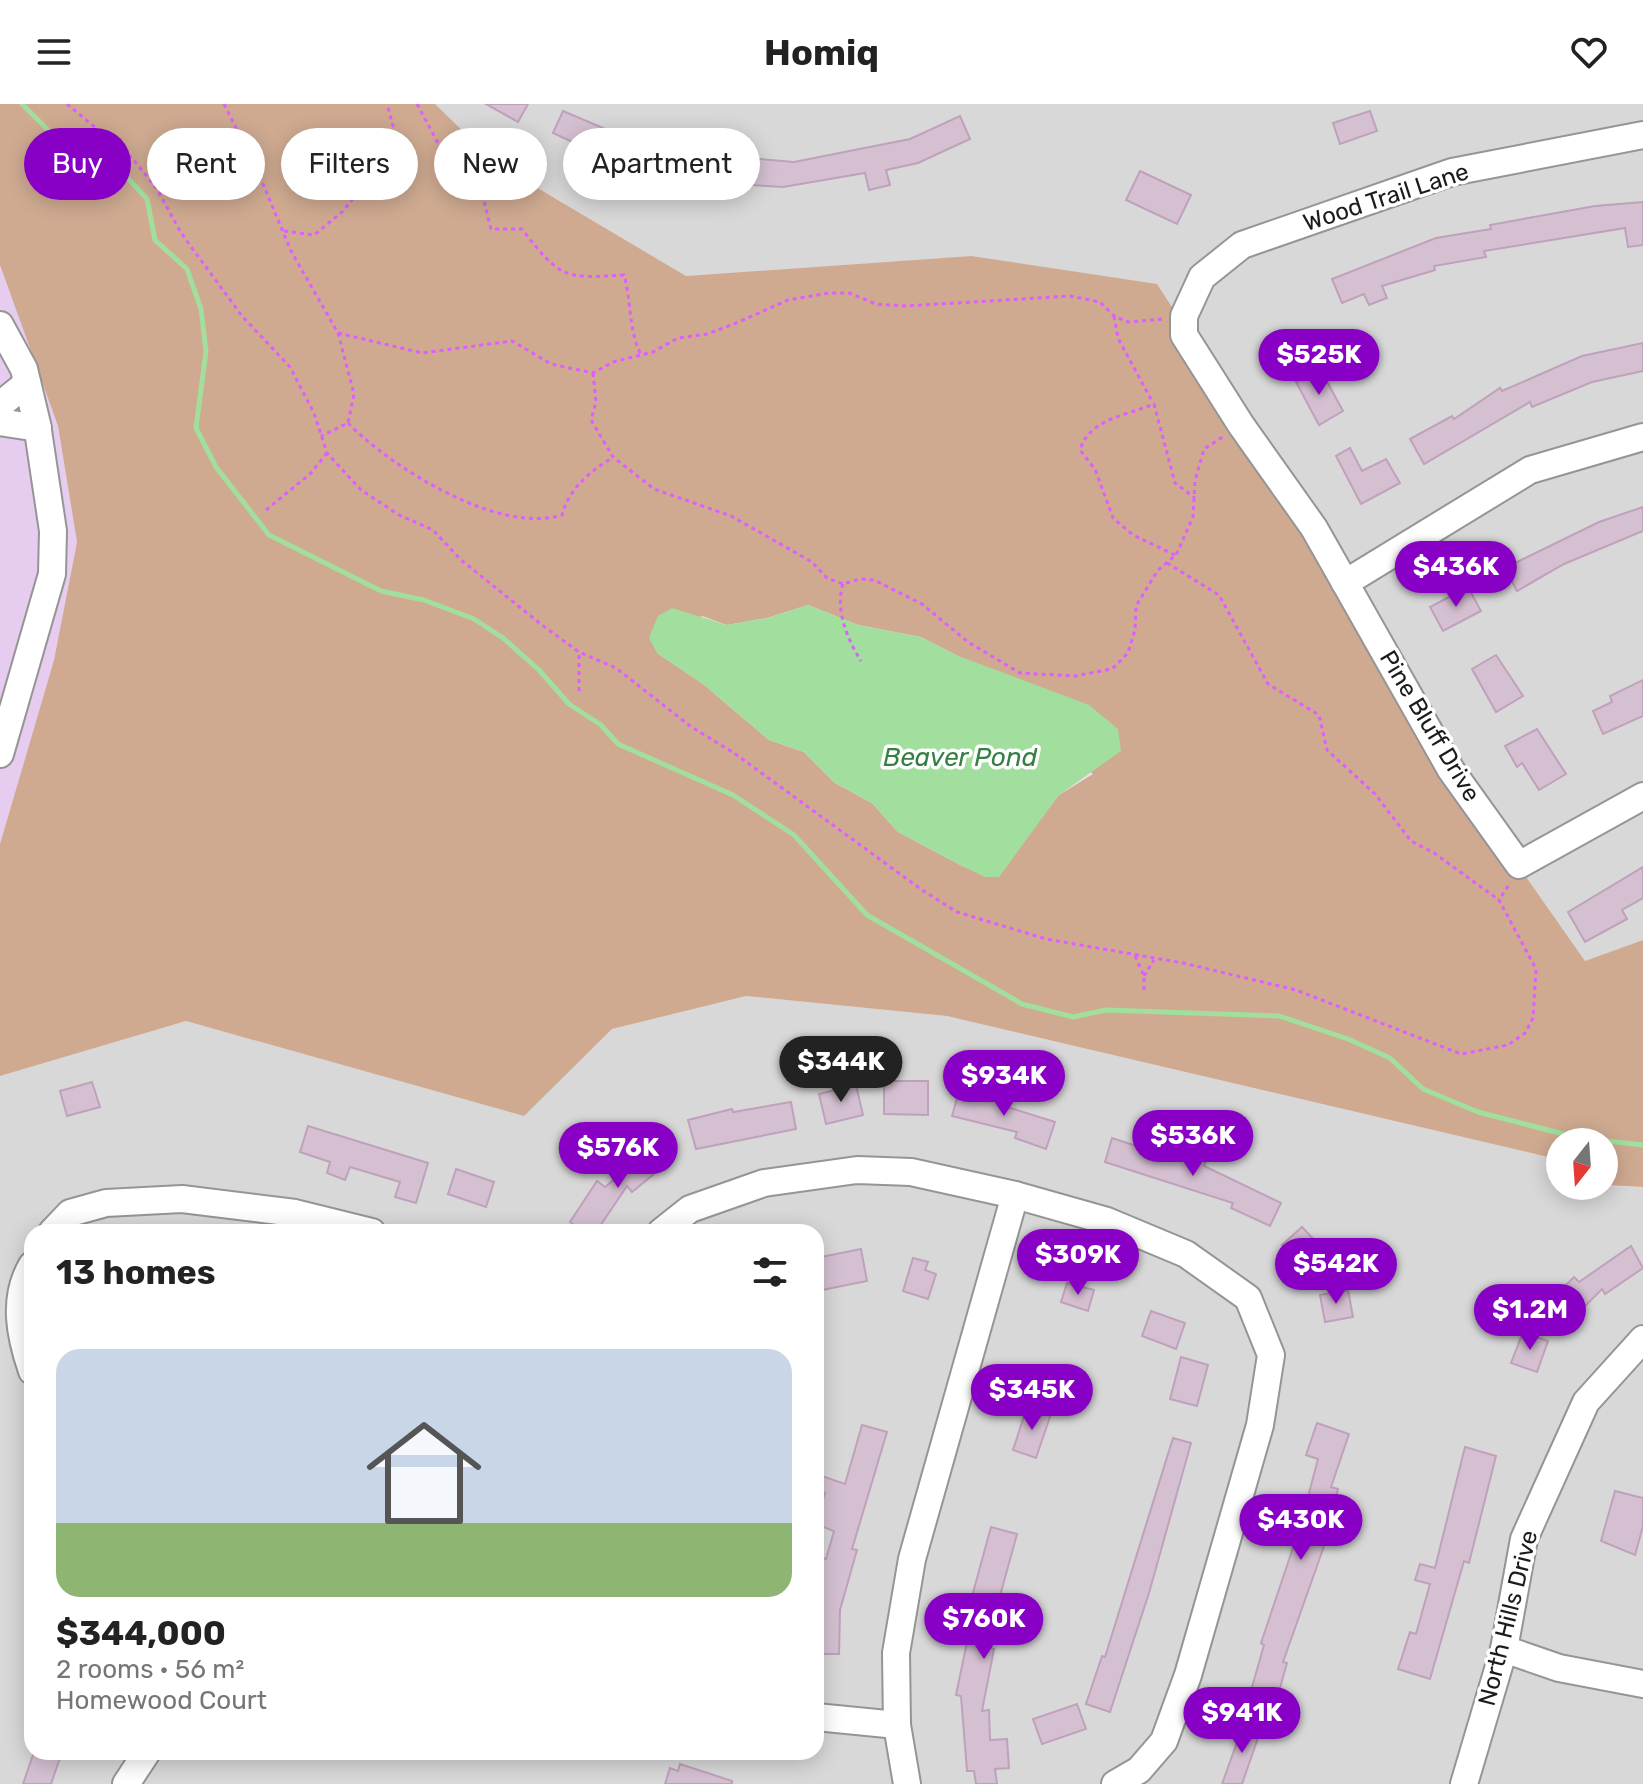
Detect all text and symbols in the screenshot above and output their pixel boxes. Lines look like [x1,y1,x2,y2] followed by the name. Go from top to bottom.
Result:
[32,30,76,74] icon: menu
[1567,30,1611,74] icon: heart
[764,31,879,74] text: Homiq
[24,128,131,200] chip: Buy
[147,128,265,200] chip: Rent
[281,128,418,200] chip: Filters
[434,128,547,200] chip: New
[563,128,760,200] chip: Apartment
[1300,157,1472,237] street label: Wood Trail Lane
[1263,329,1375,397] pin: $525K
[1276,339,1362,370] text: $525K
[1400,541,1512,609] pin: $436K
[1413,551,1499,582] text: $436K
[1374,645,1486,807] street label: Pine Bluff Drive
[883,742,1038,773] water label: Beaver Pond
[785,1036,897,1104] pin: $344K
[797,1046,885,1077] text: $344K
[948,1050,1060,1118] pin: $934K
[961,1060,1047,1091] text: $934K
[1137,1110,1249,1178] pin: $536K
[1150,1120,1236,1151] text: $536K
[562,1122,674,1190] pin: $576K
[1546,1128,1618,1200] north arrow
[1546,1128,1618,1200] map controls
[577,1132,659,1163] text: $576K
[1022,1229,1134,1297] pin: $309K
[1280,1238,1392,1306] pin: $542K
[1035,1239,1121,1270] text: $309K
[1293,1248,1379,1279] text: $542K
[748,1250,792,1294] icon: filters
[56,1252,216,1293] text: 13 homes
[1474,1284,1586,1352] pin: $1.2M
[1492,1294,1568,1325] text: $1.2M
[976,1364,1088,1432] pin: $345K
[989,1374,1075,1405] text: $345K
[352,1401,496,1545] icon: home
[1245,1494,1357,1562] pin: $430K
[1257,1504,1345,1535] text: $430K
[1473,1527,1543,1709] street label: North Hills Drive
[928,1593,1040,1661] pin: $760K
[942,1603,1026,1634] text: $760K
[56,1613,226,1654] text: $344,000
[56,1654,244,1685] text: 2 rooms · 56 m²
[56,1685,267,1716] text: Homewood Court
[1186,1687,1298,1755] pin: $941K
[1201,1697,1283,1728] text: $941K

